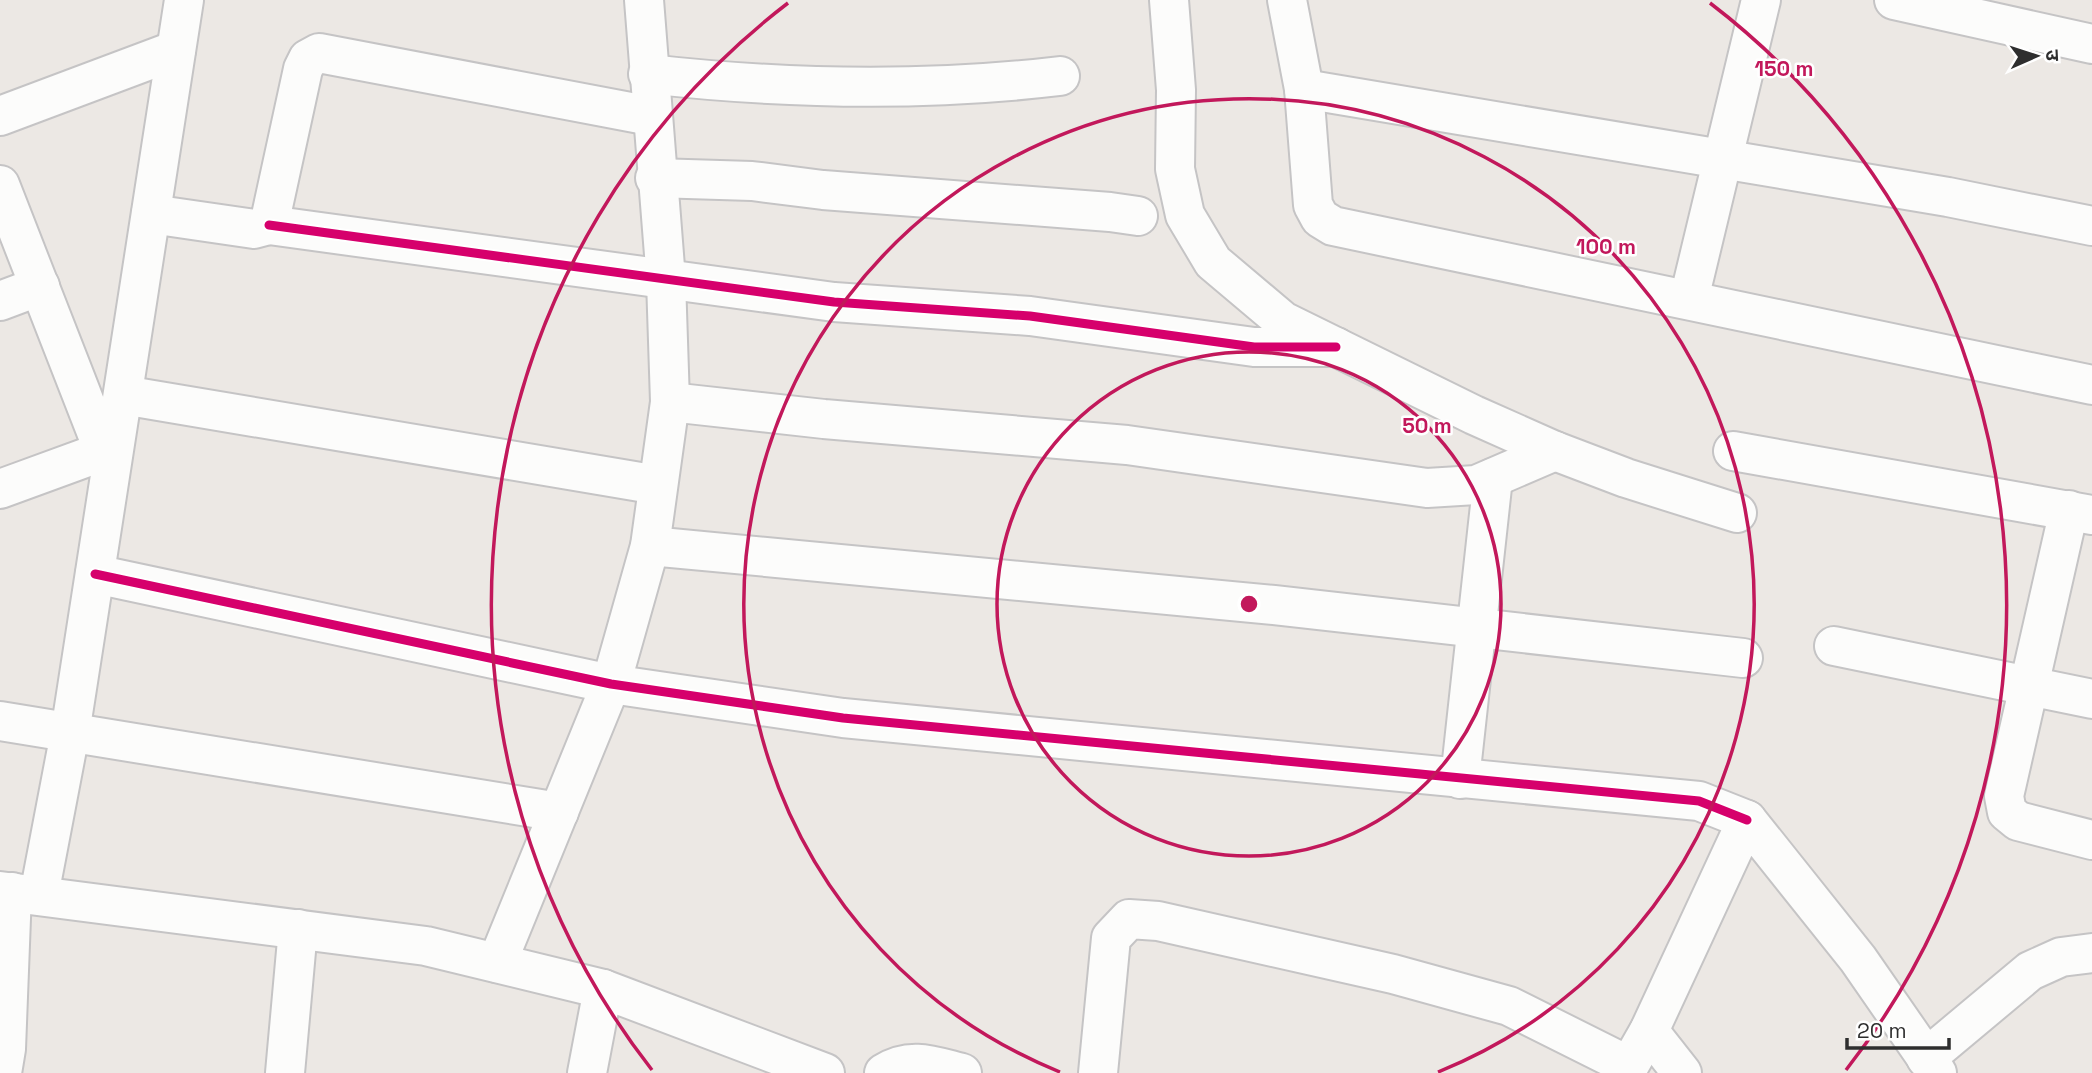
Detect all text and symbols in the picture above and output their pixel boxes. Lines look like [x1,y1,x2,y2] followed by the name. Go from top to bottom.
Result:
[2001,21,2071,91] north arrow
[2040,49,2065,62] text: उ
[1755,55,1813,82] text: 150 m
[1576,233,1636,260] text: 100 m
[1402,412,1452,439] text: 50 m
[1237,592,1261,616] centre of rings
[1847,1006,1948,1050] scale bar
[1857,1017,1907,1044] text: 20 m

